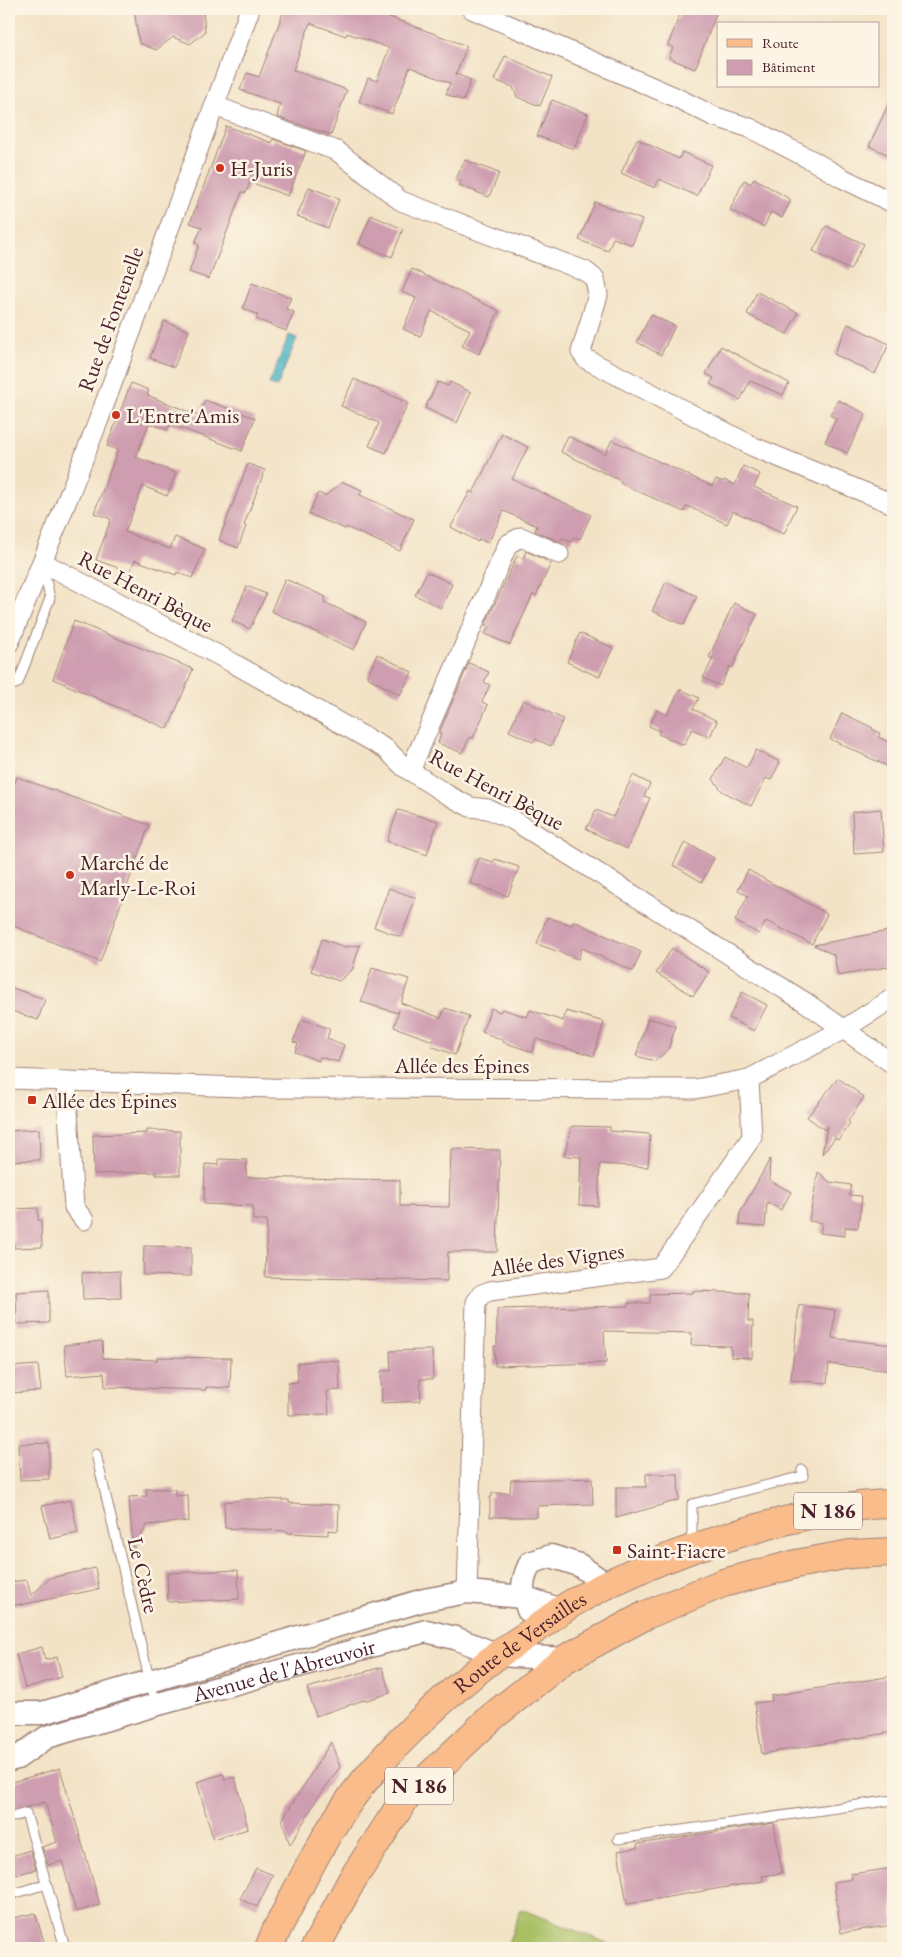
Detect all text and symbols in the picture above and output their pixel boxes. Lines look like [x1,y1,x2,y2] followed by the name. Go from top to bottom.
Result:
[717,22,880,88] legend
[762,33,799,52] text: Route
[762,57,816,76] text: Bâtiment
[230,154,293,183] place label: H-Juris
[214,162,226,174] marker: H-Juris
[71,242,150,396] street label: Rue de Fontenelle
[126,401,239,430] place label: L'Entre'Amis
[110,409,122,421] marker: L'Entre'Amis
[73,544,218,639] street label: Rue Henri Bèque
[424,742,569,837] street label: Rue Henri Bèque
[80,848,196,902] place label: Marché de Marly-Le-Roi
[64,869,76,881] marker: Marché de Marly-Le-Roi
[394,1051,529,1080] street label: Allée des Épines
[41,1086,177,1115] place label: Allée des Épines
[26,1094,38,1106] marker: Allée des Épines
[487,1236,626,1283] street label: Allée des Vignes
[794,1492,862,1530] road number: N 186
[121,1534,166,1616] street label: Le Cèdre
[627,1536,726,1565] place label: Saint-Fiacre
[611,1544,623,1556] marker: Saint-Fiacre
[447,1584,591,1700] street label: Route de Versailles
[188,1631,379,1709] street label: Avenue de l'Abreuvoir
[385,1768,453,1804] road number: N 186

